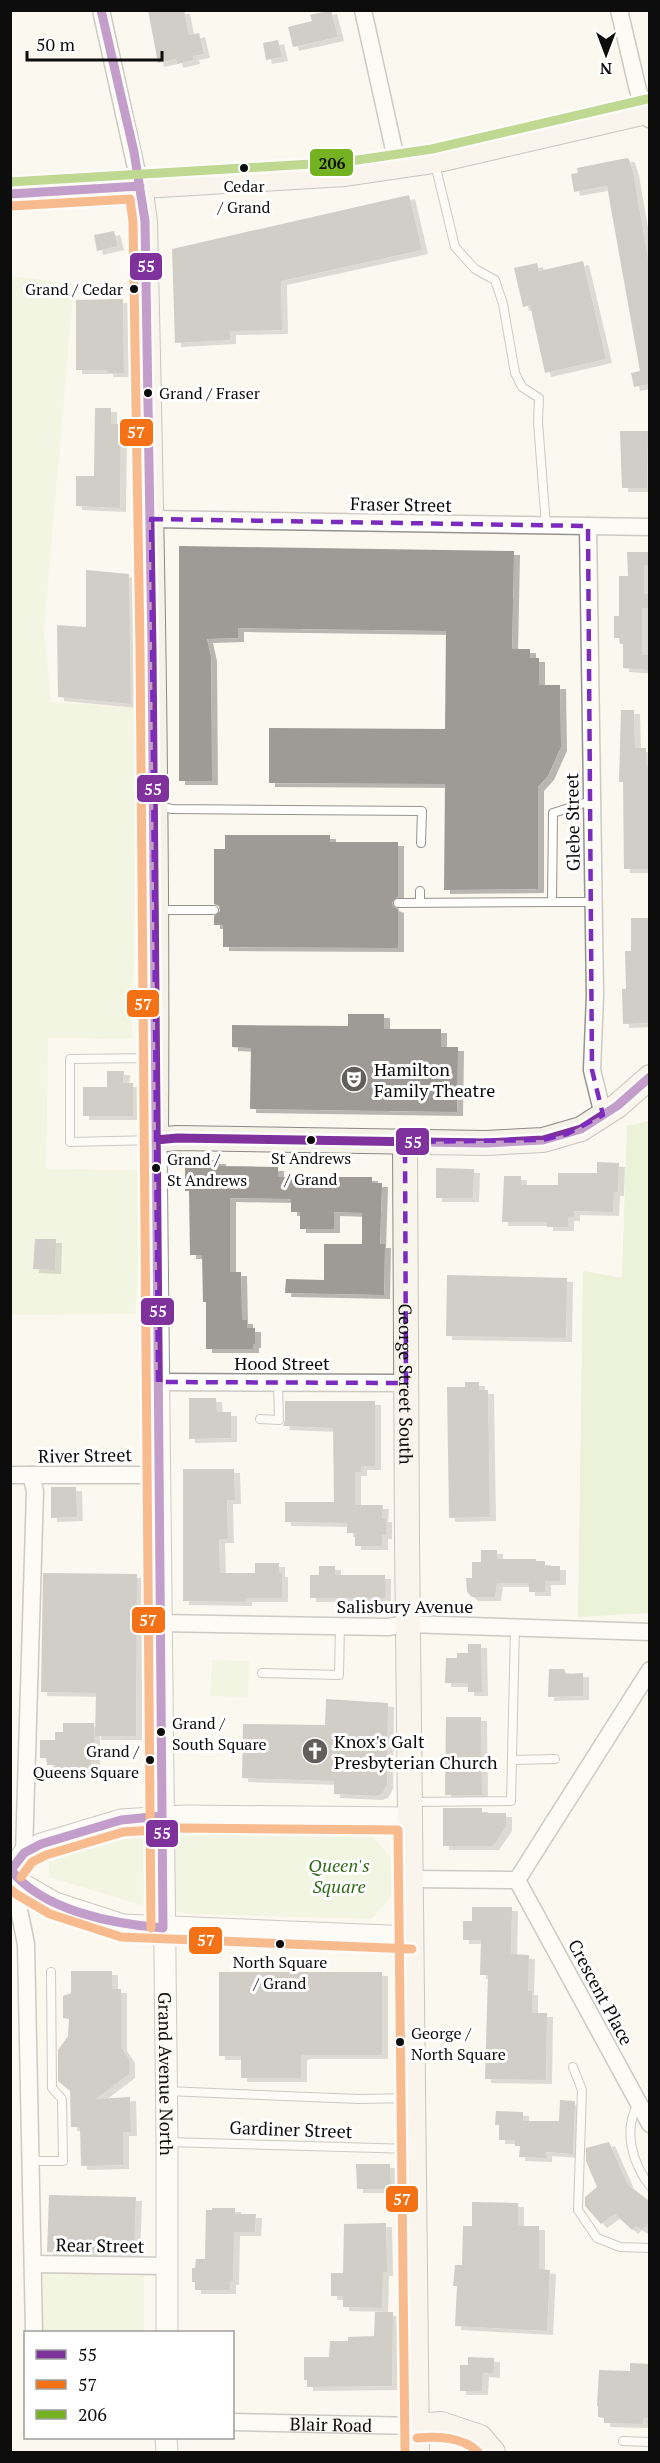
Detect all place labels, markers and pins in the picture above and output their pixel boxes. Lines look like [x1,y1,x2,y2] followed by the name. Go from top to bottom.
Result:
[238,162,250,174] marker: Cedar / Grand
[216,175,271,218] place label: Cedar / Grand
[25,278,124,300] place label: Grand / Cedar
[128,283,140,295] marker: Grand / Cedar
[159,382,261,404] place label: Grand / Fraser
[142,387,154,399] marker: Grand / Fraser
[374,1057,495,1102] place label: Hamilton Family Theatre
[339,1064,369,1094] theatre icon: Hamilton Family Theatre
[305,1134,317,1146] marker: St Andrews / Grand
[271,1147,351,1190] place label: St Andrews / Grand
[167,1148,247,1191] place label: Grand / St Andrews
[150,1162,162,1174] marker: Grand / St Andrews
[172,1712,267,1755] place label: Grand / South Square
[155,1726,167,1738] marker: Grand / South Square
[334,1729,498,1774] place label: Knox's Galt Presbyterian Church
[300,1736,330,1766] church icon: Knox's Galt Presbyterian Church
[33,1740,139,1783] place label: Grand / Queens Square
[144,1754,156,1766] marker: Grand / Queens Square
[274,1938,286,1950] marker: North Square / Grand
[233,1951,327,1994] place label: North Square / Grand
[411,2022,506,2065] place label: George / North Square
[394,2036,406,2048] marker: George / North Square

